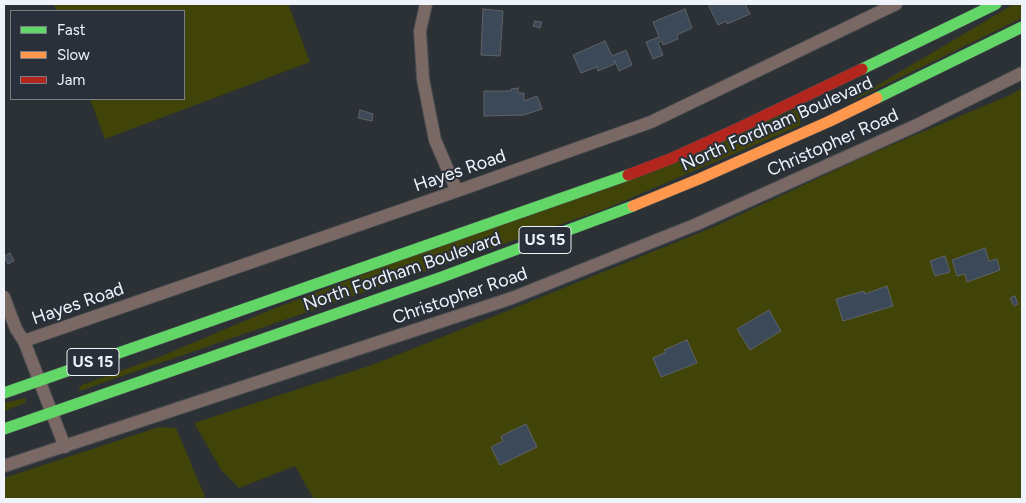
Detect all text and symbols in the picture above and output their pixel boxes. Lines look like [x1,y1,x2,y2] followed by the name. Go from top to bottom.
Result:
[10,10,185,100] legend
[57,21,85,39] text: Fast
[57,46,90,64] text: Slow
[57,71,85,89] text: Jam
[678,72,876,176] street label: North Fordham Boulevard
[764,104,902,182] street label: Christopher Road
[411,145,509,197] street label: Hayes Road
[519,226,571,254] road number: US 15
[300,228,504,316] street label: North Fordham Boulevard
[390,263,530,329] street label: Christopher Road
[29,278,127,330] street label: Hayes Road
[67,348,119,376] road number: US 15

